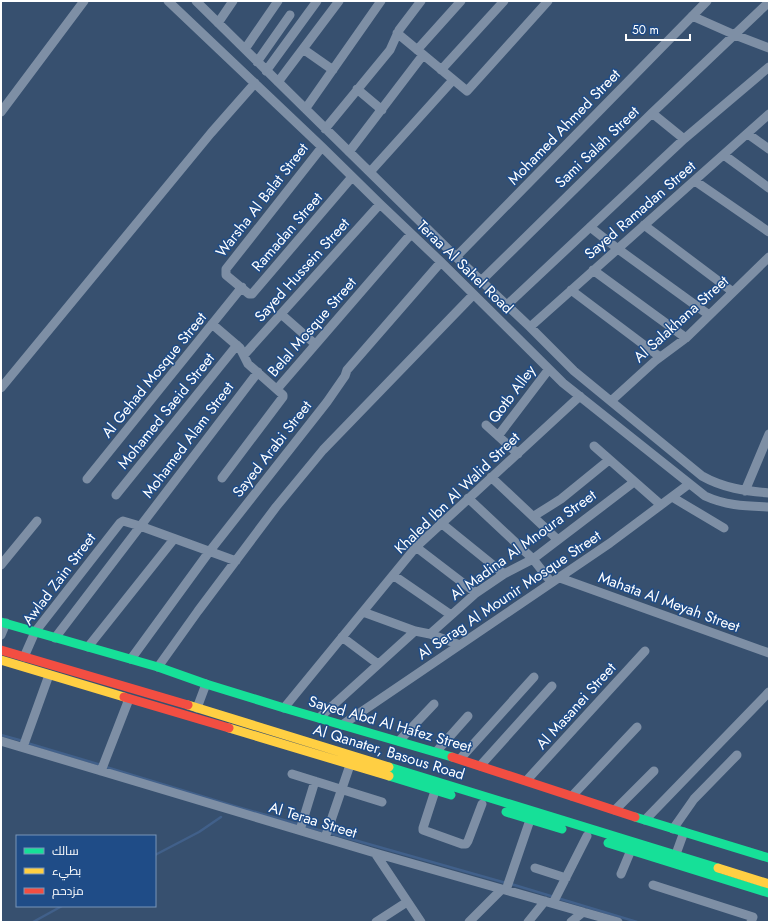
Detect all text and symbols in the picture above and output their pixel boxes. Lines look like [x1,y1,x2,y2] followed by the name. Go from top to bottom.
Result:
[626,16,690,42] scale bar
[632,21,659,39] text: 50 m
[503,64,626,190] street label: Mohamed Ahmed Street
[550,101,644,193] street label: Sami Salah Street
[210,138,314,262] street label: Warsha Al Balat Street
[580,155,701,265] street label: Sayed Ramadan Street
[246,187,328,276] street label: Ramadan Street
[249,213,355,327] street label: Sayed Hussein Street
[412,215,518,319] street label: Teraa Al Sahel Road
[629,270,734,368] street label: Al Salakhana Street
[263,272,362,382] street label: Belal Mosque Street
[96,307,212,443] street label: Al Gehad Mosque Street
[112,348,220,474] street label: Mohamed Saeid Street
[483,360,541,428] street label: Qotb Alley
[137,377,239,503] street label: Mohamed Alam Street
[227,396,317,502] street label: Sayed Arabi Street
[389,427,525,559] street label: Khaled Ibn Al Walid Street
[445,484,601,606] street label: Al Madina Al Mnoura Street
[413,525,606,665] street label: Al Serag Al Mounir Mosque Street
[17,528,101,630] street label: Awlad Zain Street
[595,566,743,638] street label: Mahata Al Meyah Street
[531,657,621,754] street label: Al Masanei Street
[306,690,475,758] street label: Sayed Abd Al Hafez Street
[311,718,467,786] street label: Al Qanater, Basous Road
[266,796,360,844] street label: Al Teraa Street
[16,835,156,907] legend
[52,842,79,860] text: سالك
[52,862,81,881] text: بطيء
[52,882,84,900] text: مزدحم

